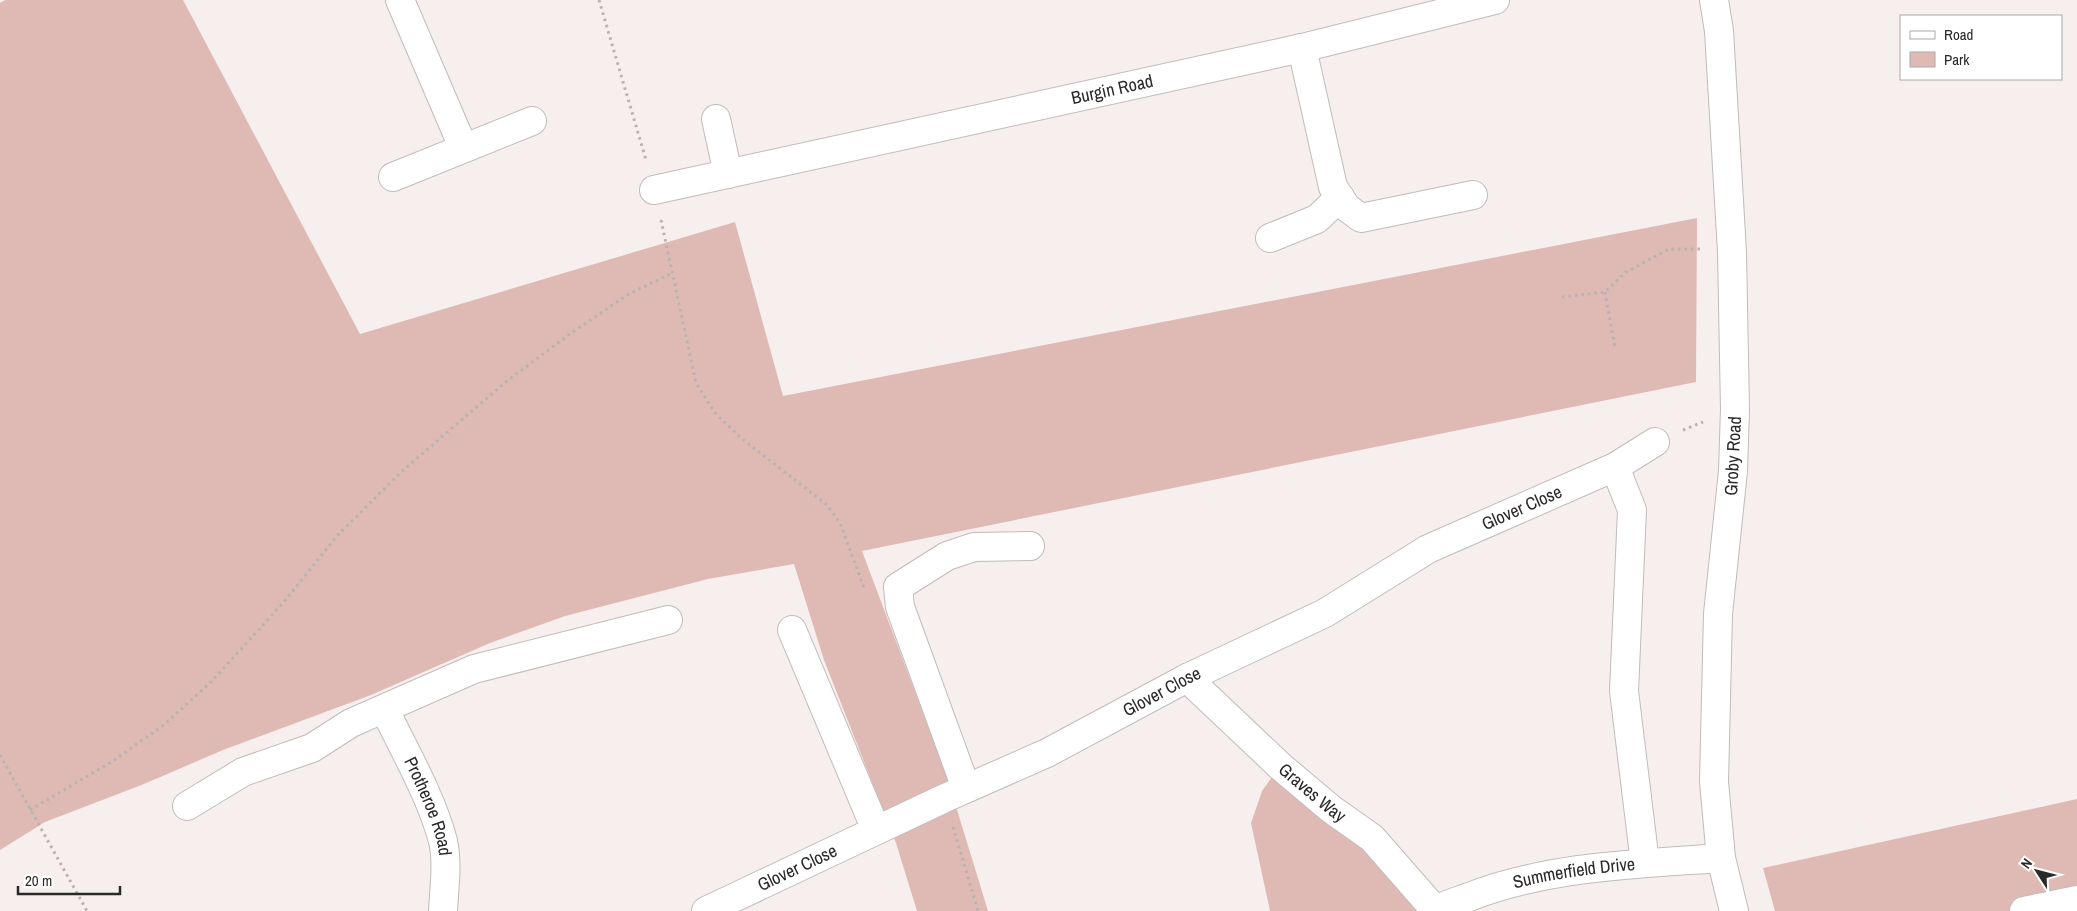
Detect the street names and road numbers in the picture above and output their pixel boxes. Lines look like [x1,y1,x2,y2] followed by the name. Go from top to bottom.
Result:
[1069,68,1155,110] street label: Burgin Road
[1718,416,1747,496] street label: Groby Road
[1478,479,1566,536] street label: Glover Close
[1118,660,1205,722] street label: Glover Close
[398,752,458,857] street label: Protheroe Road
[1273,757,1352,828] street label: Graves Way
[753,838,841,897] street label: Glover Close
[1510,851,1636,894] street label: Summerfield Drive

